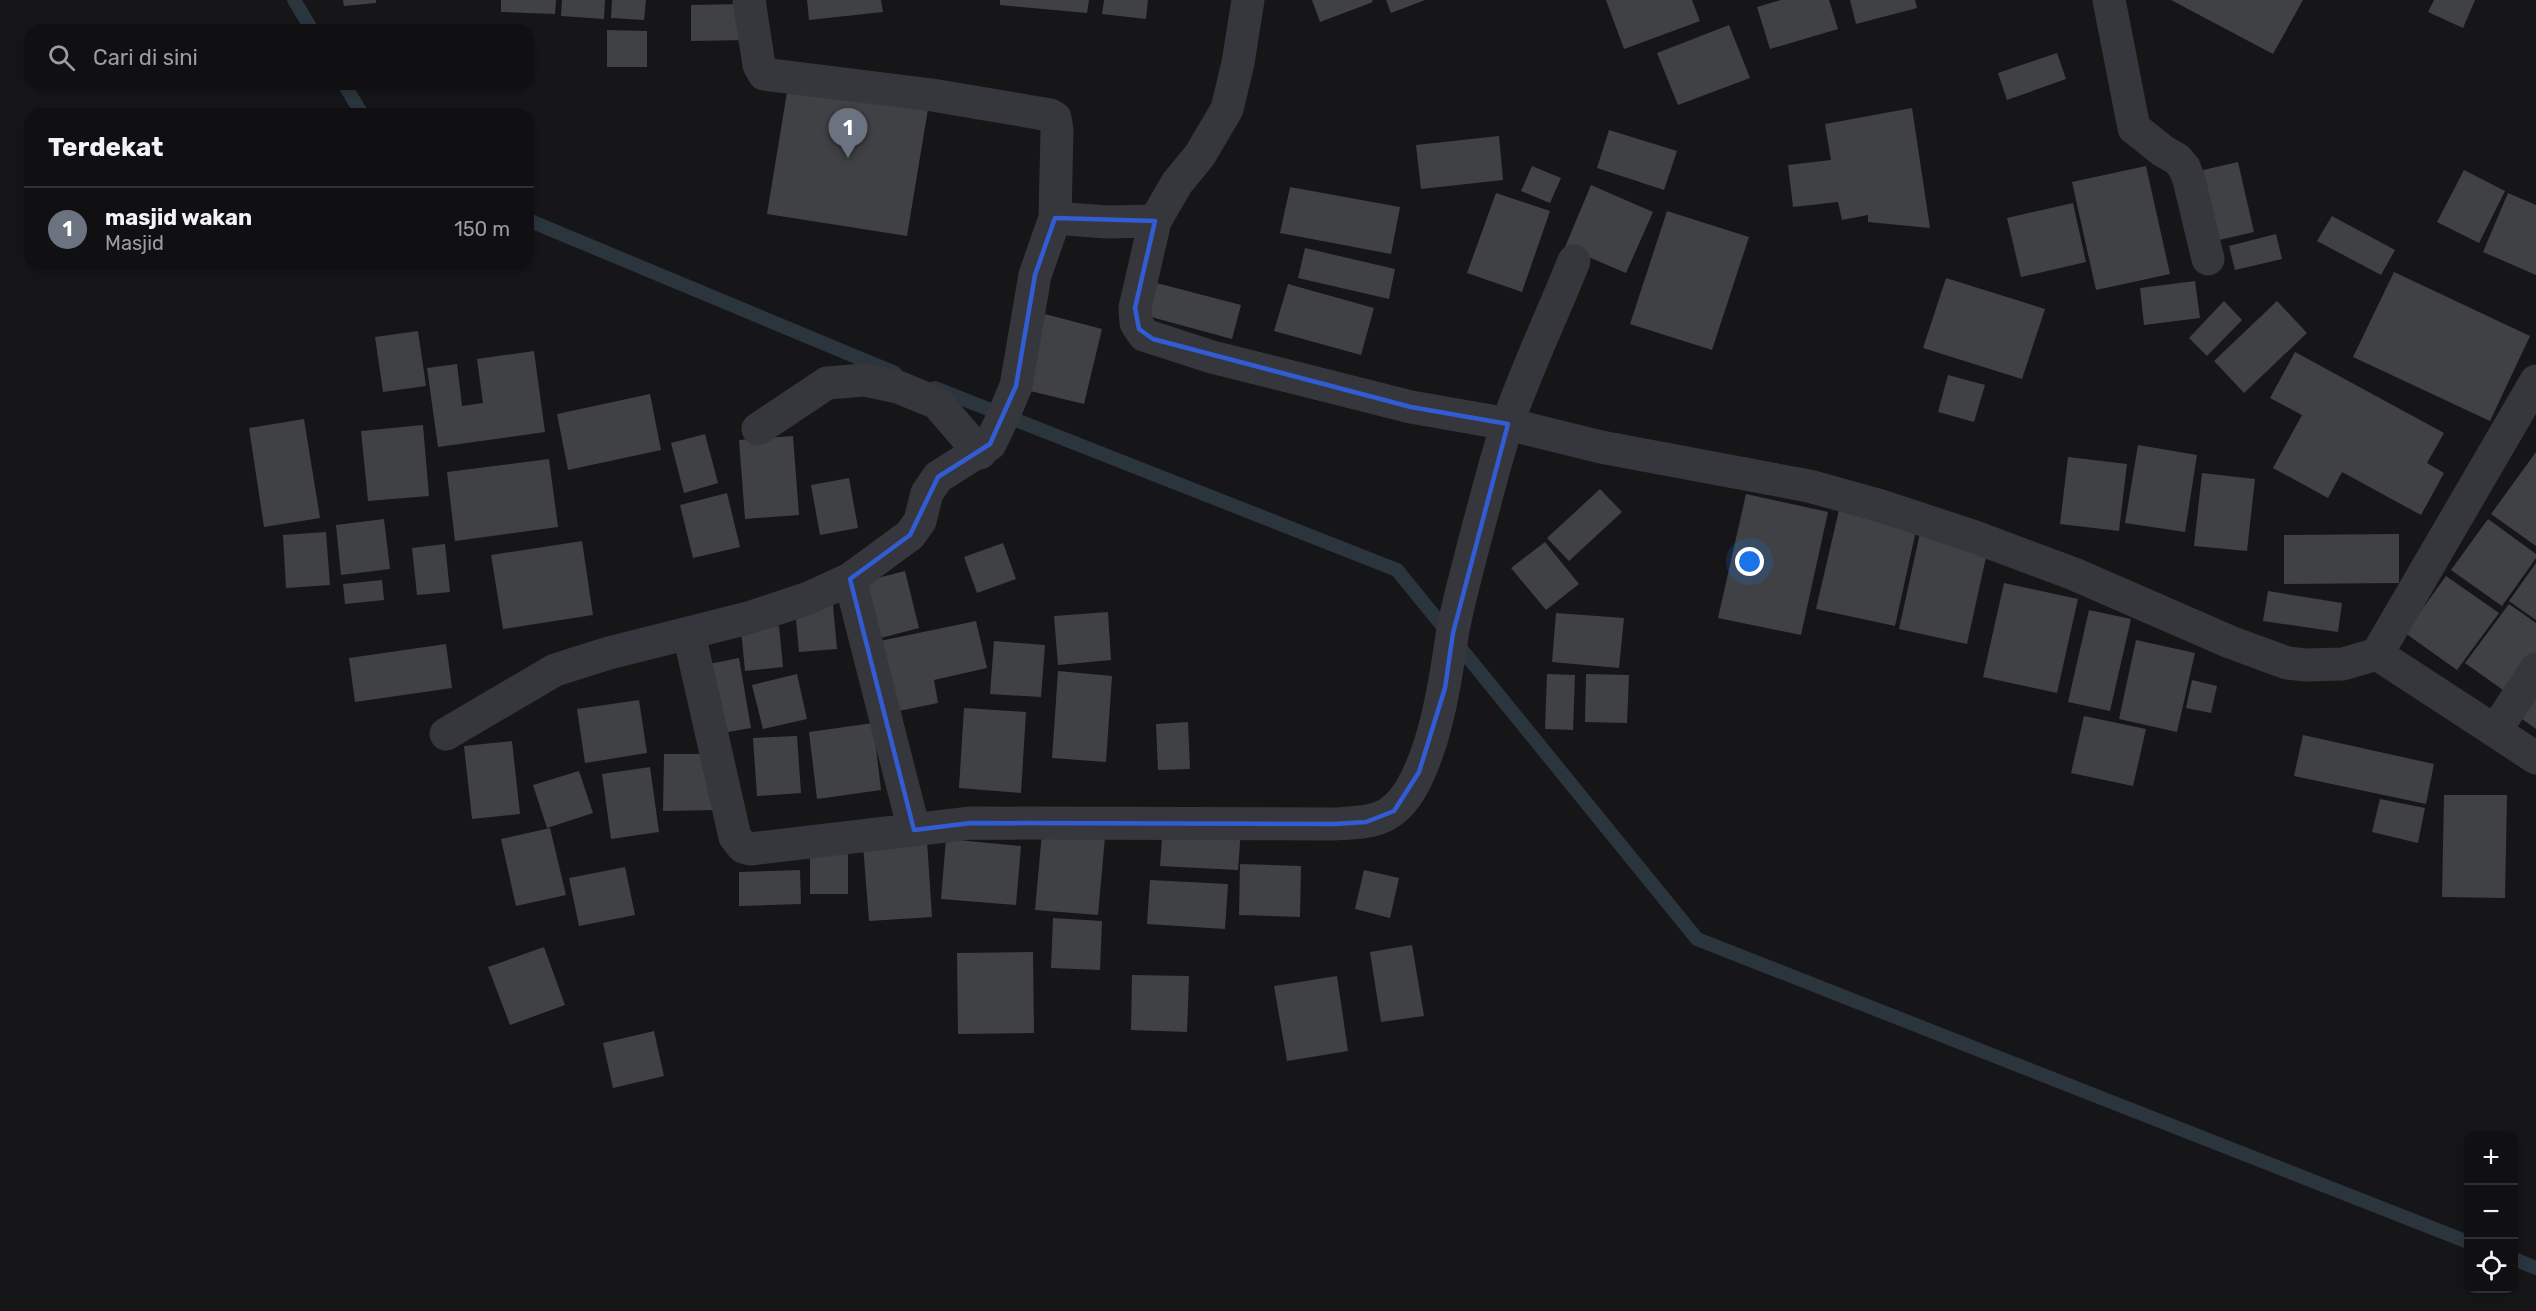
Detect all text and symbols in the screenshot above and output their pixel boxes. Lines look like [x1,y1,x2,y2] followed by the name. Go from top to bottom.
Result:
[24,24,534,90] search box
[45,41,78,74] icon: search
[93,44,198,71] text: Cari di sini
[828,108,868,158] pin: 1
[48,132,163,163] text: Terdekat
[105,204,252,231] text: masjid wakan
[63,217,72,241] text: 1
[454,217,510,241] text: 150 m
[105,231,164,255] text: Masjid
[1735,547,1764,576] your location
[2464,1131,2518,1293] map controls
[2464,1131,2518,1185] button: +
[2464,1185,2518,1239] button: −
[2464,1239,2518,1293] button: locate

